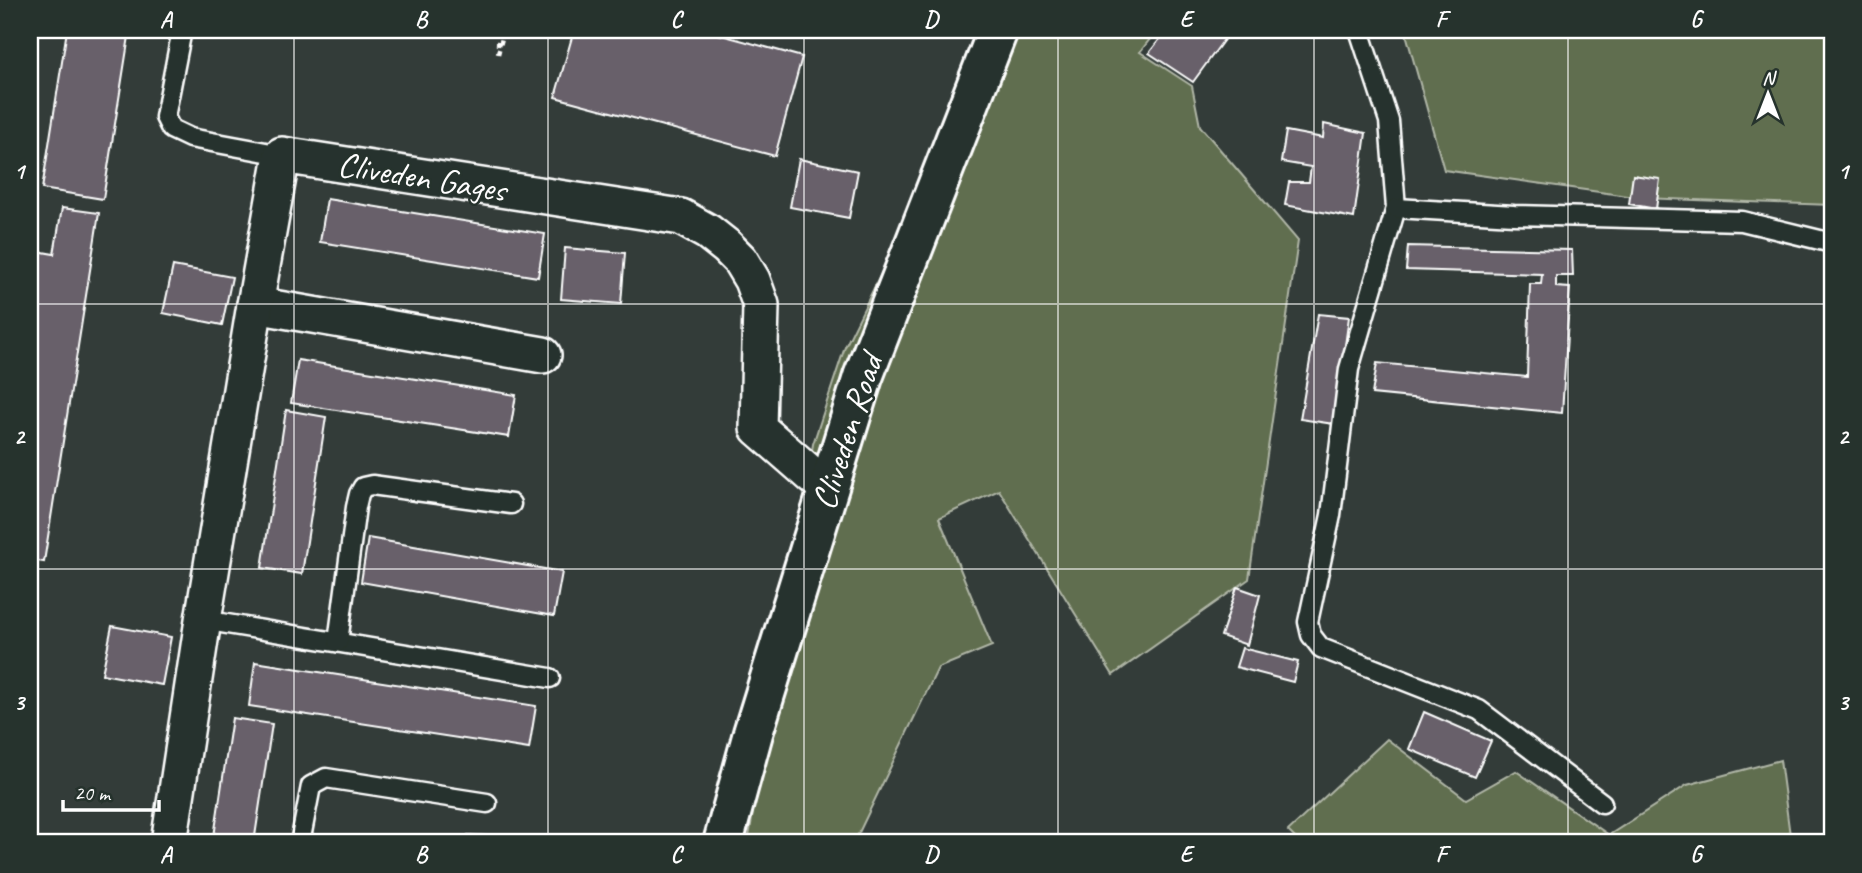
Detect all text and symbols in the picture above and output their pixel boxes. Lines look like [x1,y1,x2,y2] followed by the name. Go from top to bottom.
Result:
[160,5,174,34] text: A
[415,5,429,34] text: B
[671,5,685,34] text: C
[924,5,940,34] text: D
[1180,5,1196,34] text: E
[1436,5,1452,34] text: F
[1690,5,1705,34] text: G
[1732,60,1802,130] north arrow
[1762,66,1777,90] text: N
[335,142,512,213] street label: Cliveden Gages
[14,157,27,186] text: 1
[1838,157,1851,186] text: 1
[801,344,895,515] street label: Cliveden Road
[14,422,27,451] text: 2
[1838,422,1851,451] text: 2
[14,688,27,717] text: 3
[1838,688,1851,717] text: 3
[63,768,159,812] scale bar
[74,780,112,806] text: 20 m
[160,840,174,869] text: A
[415,840,429,869] text: B
[671,840,685,869] text: C
[924,840,940,869] text: D
[1180,840,1196,869] text: E
[1436,840,1452,869] text: F
[1690,840,1705,869] text: G

